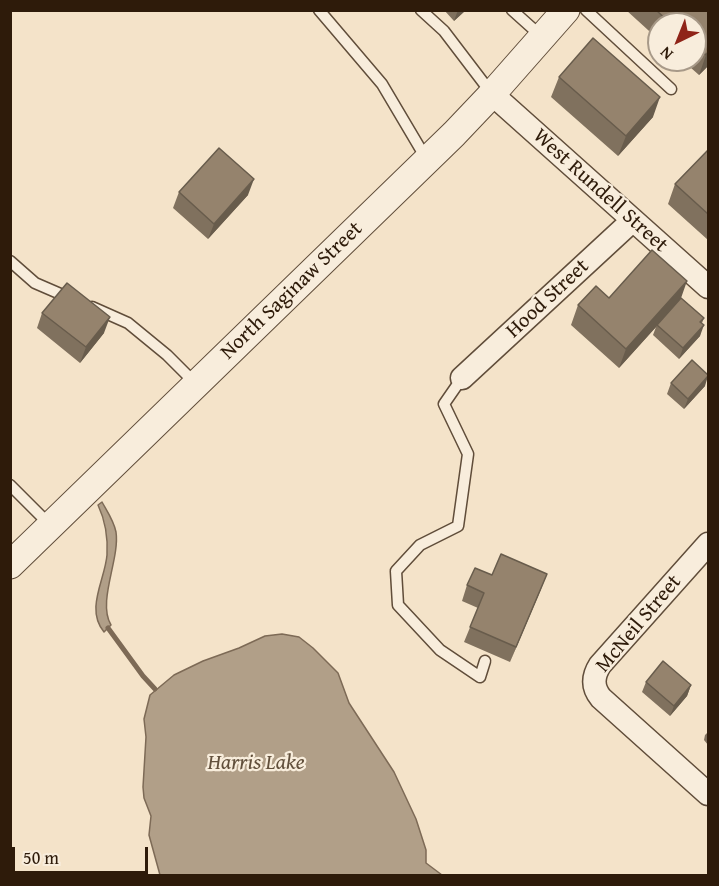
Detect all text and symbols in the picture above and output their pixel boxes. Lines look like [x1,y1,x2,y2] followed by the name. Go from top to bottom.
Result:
[647,12,707,72] north arrow
[654,41,678,66] text: N
[527,124,673,258] street label: West Rundell Street
[216,217,368,365] street label: North Saginaw Street
[501,254,595,344] street label: Hood Street
[591,570,687,678] street label: McNeil Street
[207,750,305,776] water label: Harris Lake
[15,835,152,873] scale bar
[23,844,59,871] text: 50 m

